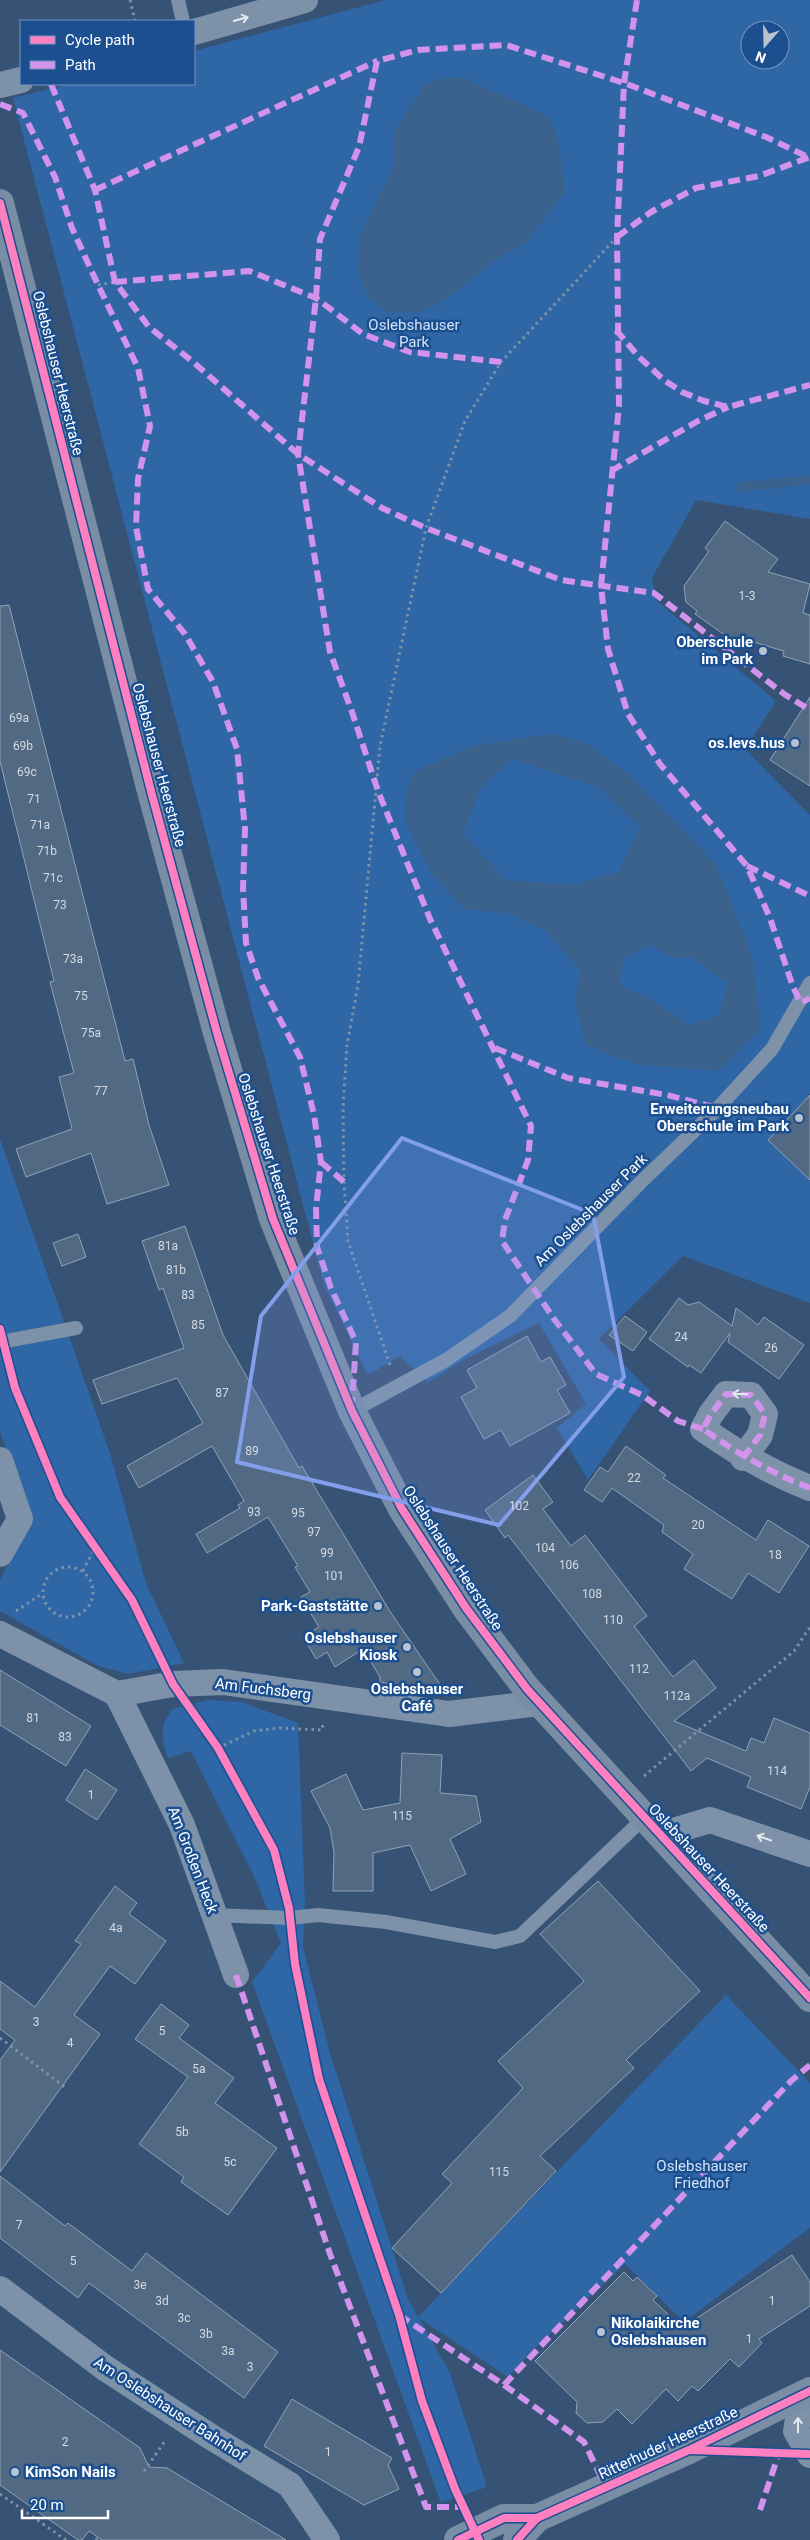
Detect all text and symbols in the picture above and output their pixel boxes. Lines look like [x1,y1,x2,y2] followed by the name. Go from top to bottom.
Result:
[232,13,248,23] one-way arrow
[20,20,195,85] legend
[740,20,790,70] north arrow
[65,31,135,49] text: Cycle path
[753,48,768,66] text: N
[65,56,96,74] text: Path
[29,289,87,457] street label: Oslebshauser Heerstraße
[368,316,460,351] park label: Oslebshauser Park
[739,589,755,603] house number: 1-3
[676,633,754,668] place label: Oberschule im Park
[757,645,769,657] marker: Oberschule im Park
[128,681,190,849] street label: Oslebshauser Heerstraße
[9,711,29,725] house number: 69a
[708,734,785,752] place label: os.levs.hus
[789,737,801,749] marker: os.levs.hus
[13,739,33,753] house number: 69b
[17,765,37,779] house number: 69c
[27,792,41,806] house number: 71
[30,818,50,832] house number: 71a
[37,844,57,858] house number: 71b
[43,871,63,885] house number: 71c
[53,898,67,912] house number: 73
[63,952,83,966] house number: 73a
[74,989,88,1003] house number: 75
[81,1026,101,1040] house number: 75a
[234,1071,304,1237] street label: Oslebshauser Heerstraße
[94,1084,108,1098] house number: 77
[650,1100,790,1135] place label: Erweiterungsneubau Oberschule im Park
[793,1112,805,1124] marker: Erweiterungsneubau Oberschule im Park
[531,1150,651,1270] street label: Am Oslebshauser Park
[158,1239,178,1253] house number: 81a
[166,1263,186,1277] house number: 81b
[181,1288,195,1302] house number: 83
[191,1318,205,1332] house number: 85
[674,1330,688,1344] house number: 24
[764,1341,778,1355] house number: 26
[215,1386,229,1400] house number: 87
[733,1390,749,1399] one-way arrow
[245,1444,259,1458] house number: 89
[627,1471,641,1485] house number: 22
[399,1482,507,1634] street label: Oslebshauser Heerstraße
[509,1499,529,1513] house number: 102
[247,1505,261,1519] house number: 93
[291,1506,305,1520] house number: 95
[691,1518,705,1532] house number: 20
[307,1525,321,1539] house number: 97
[535,1541,555,1555] house number: 104
[320,1546,334,1560] house number: 99
[768,1548,782,1562] house number: 18
[559,1558,579,1572] house number: 106
[324,1569,344,1583] house number: 101
[582,1587,602,1601] house number: 108
[261,1597,368,1615] place label: Park-Gaststätte
[372,1600,384,1612] marker: Park-Gaststätte
[603,1613,623,1627] house number: 110
[305,1629,398,1664] place label: Oslebshauser Kiosk
[401,1641,413,1653] marker: Oslebshauser Kiosk
[629,1662,649,1676] house number: 112
[411,1666,423,1678] marker: Oslebshauser Café
[214,1674,312,1704] street label: Am Fuchsberg
[371,1680,464,1715] place label: Oslebshauser Café
[664,1689,690,1703] house number: 112a
[26,1711,40,1725] house number: 81
[58,1730,72,1744] house number: 83
[767,1764,787,1778] house number: 114
[88,1788,94,1802] house number: 1
[645,1800,773,1936] street label: Oslebshauser Heerstraße
[164,1804,222,1917] street label: Am Großen Heck
[392,1809,412,1823] house number: 115
[757,1833,772,1842] one-way arrow
[109,1921,123,1935] house number: 4a
[33,2015,39,2029] house number: 3
[159,2024,166,2038] house number: 5
[67,2036,74,2050] house number: 4
[192,2062,206,2076] house number: 5a
[175,2125,189,2139] house number: 5b
[223,2155,237,2169] house number: 5c
[656,2157,748,2192] park label: Oslebshauser Friedhof
[489,2165,509,2179] house number: 115
[16,2218,23,2232] house number: 7
[70,2254,77,2268] house number: 5
[133,2278,147,2292] house number: 3e
[155,2294,169,2308] house number: 3d
[769,2294,775,2308] house number: 1
[177,2311,191,2325] house number: 3c
[611,2314,706,2349] place label: Nikolaikirche Oslebshausen
[595,2326,607,2338] marker: Nikolaikirche Oslebshausen
[199,2327,213,2341] house number: 3b
[746,2332,752,2346] house number: 1
[221,2344,235,2358] house number: 3a
[91,2353,250,2465] street label: Am Oslebshauser Bahnhof
[247,2360,253,2374] house number: 3
[595,2403,741,2483] street label: Ritterhuder Heerstraße
[793,2418,802,2434] one-way arrow
[62,2435,69,2449] house number: 2
[325,2445,331,2459] house number: 1
[25,2463,116,2481] place label: KimSon Nails
[9,2466,21,2478] marker: KimSon Nails
[22,2488,109,2520] scale bar
[30,2496,64,2514] text: 20 m

